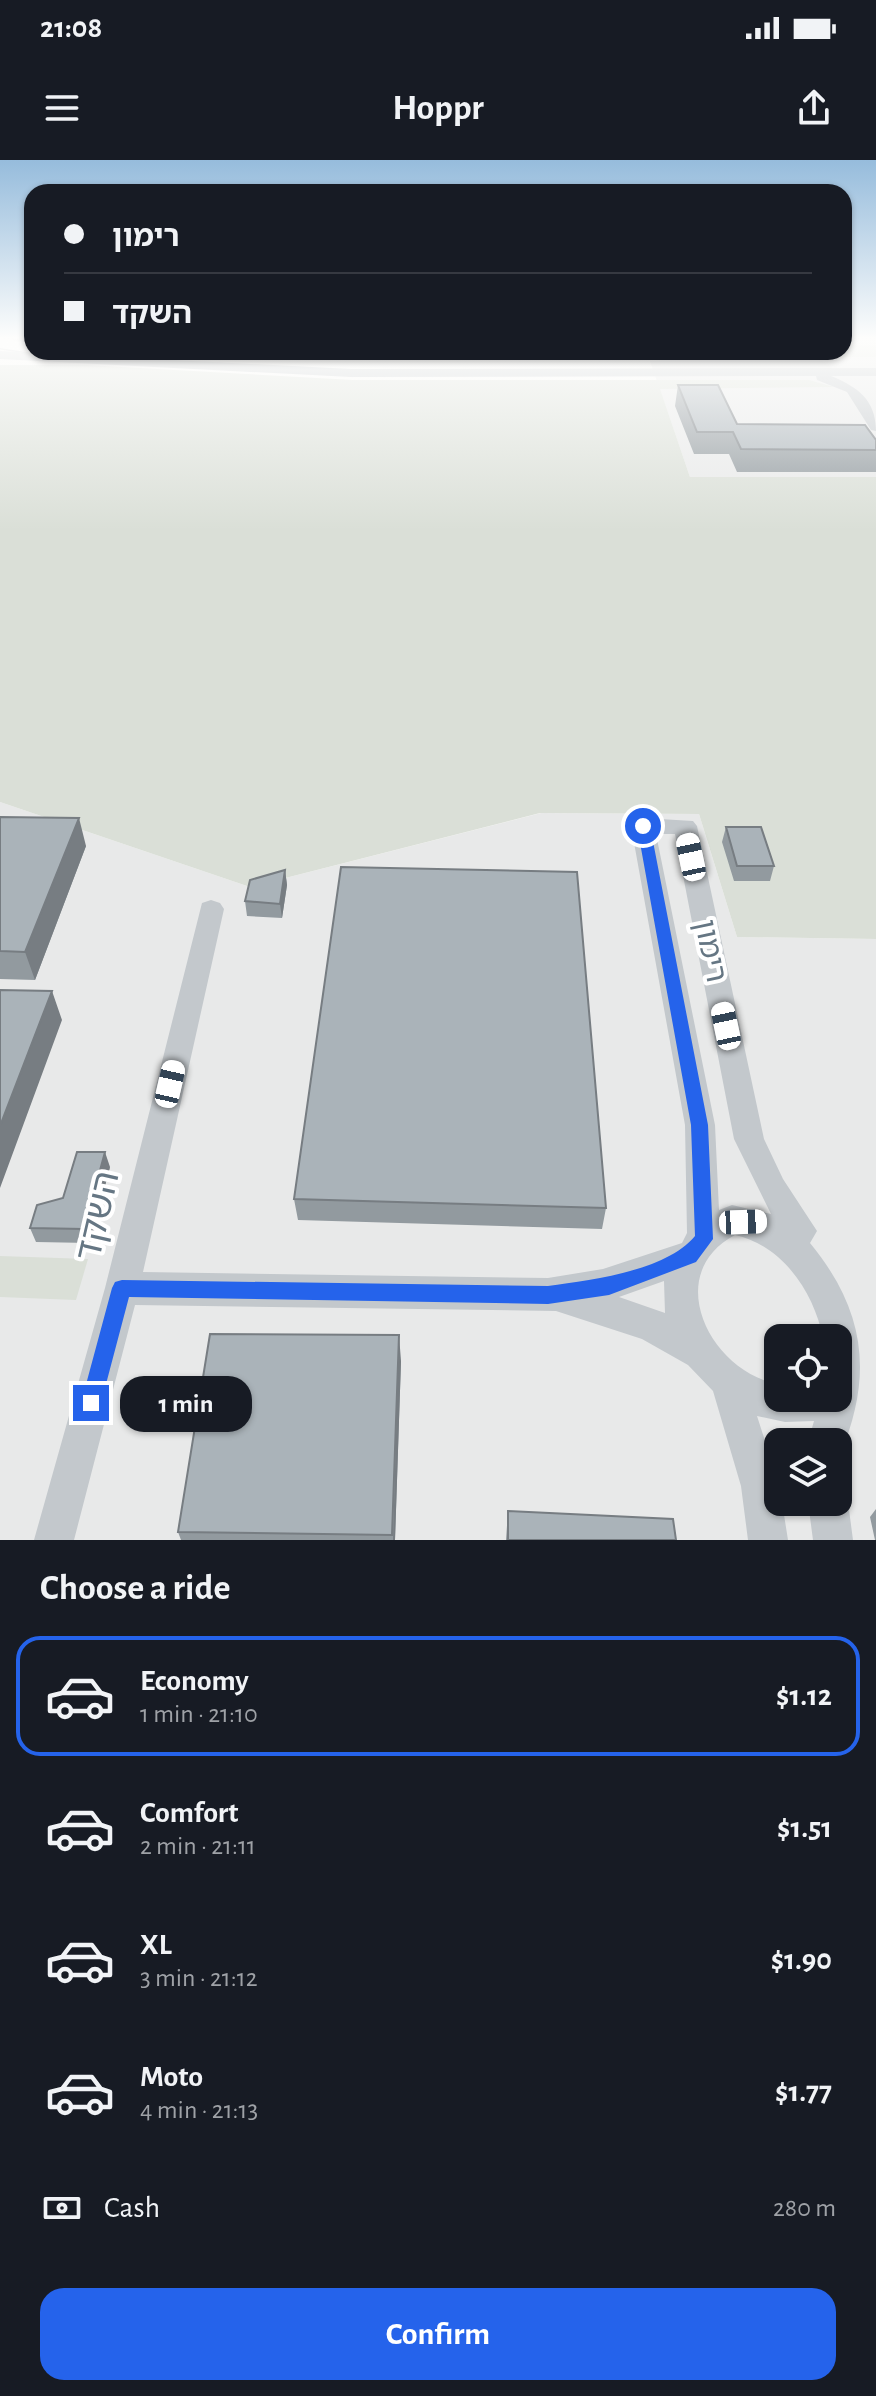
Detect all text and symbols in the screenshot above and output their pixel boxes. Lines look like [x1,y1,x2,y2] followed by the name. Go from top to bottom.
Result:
[40,13,102,43] text: 21:08
[40,86,84,130] icon: menu
[792,86,836,130] icon: share
[392,90,484,126] text: Hoppr
[112,222,180,252] text: רימון
[112,299,192,329] text: השקד
[625,808,661,844] route start
[674,831,708,883] car
[689,917,731,985] street label: רימון
[709,1000,743,1052] car
[153,1058,187,1110] car
[70,1168,126,1264] street label: השקד
[719,1209,767,1235] car
[764,1324,852,1516] map controls
[764,1324,852,1412] button: locate
[119,1375,251,1431] callout: 1 min
[73,1385,109,1421] route end
[159,1391,213,1417] text: 1 min
[764,1428,852,1516] button: layers
[40,1570,230,1606] text: Choose a ride
[44,1660,116,1732] icon: car
[140,1666,249,1696] text: Economy
[776,1681,832,1711] text: $1.12
[140,1701,258,1727] text: 1 min · 21:10
[44,1792,116,1864] icon: car
[140,1798,239,1828] text: Comfort
[777,1813,832,1843] text: $1.51
[140,1833,256,1859] text: 2 min · 21:11
[44,1924,116,1996] icon: car
[140,1930,172,1960] text: XL
[771,1945,832,1975] text: $1.90
[140,1965,258,1991] text: 3 min · 21:12
[44,2056,116,2128] icon: car
[140,2062,203,2092] text: Moto
[775,2077,832,2107] text: $1.77
[140,2097,258,2123] text: 4 min · 21:13
[40,2186,84,2230] icon: cash
[104,2193,160,2223] text: Cash
[773,2195,836,2221] text: 280 m
[40,2288,836,2380] button: Confirm

